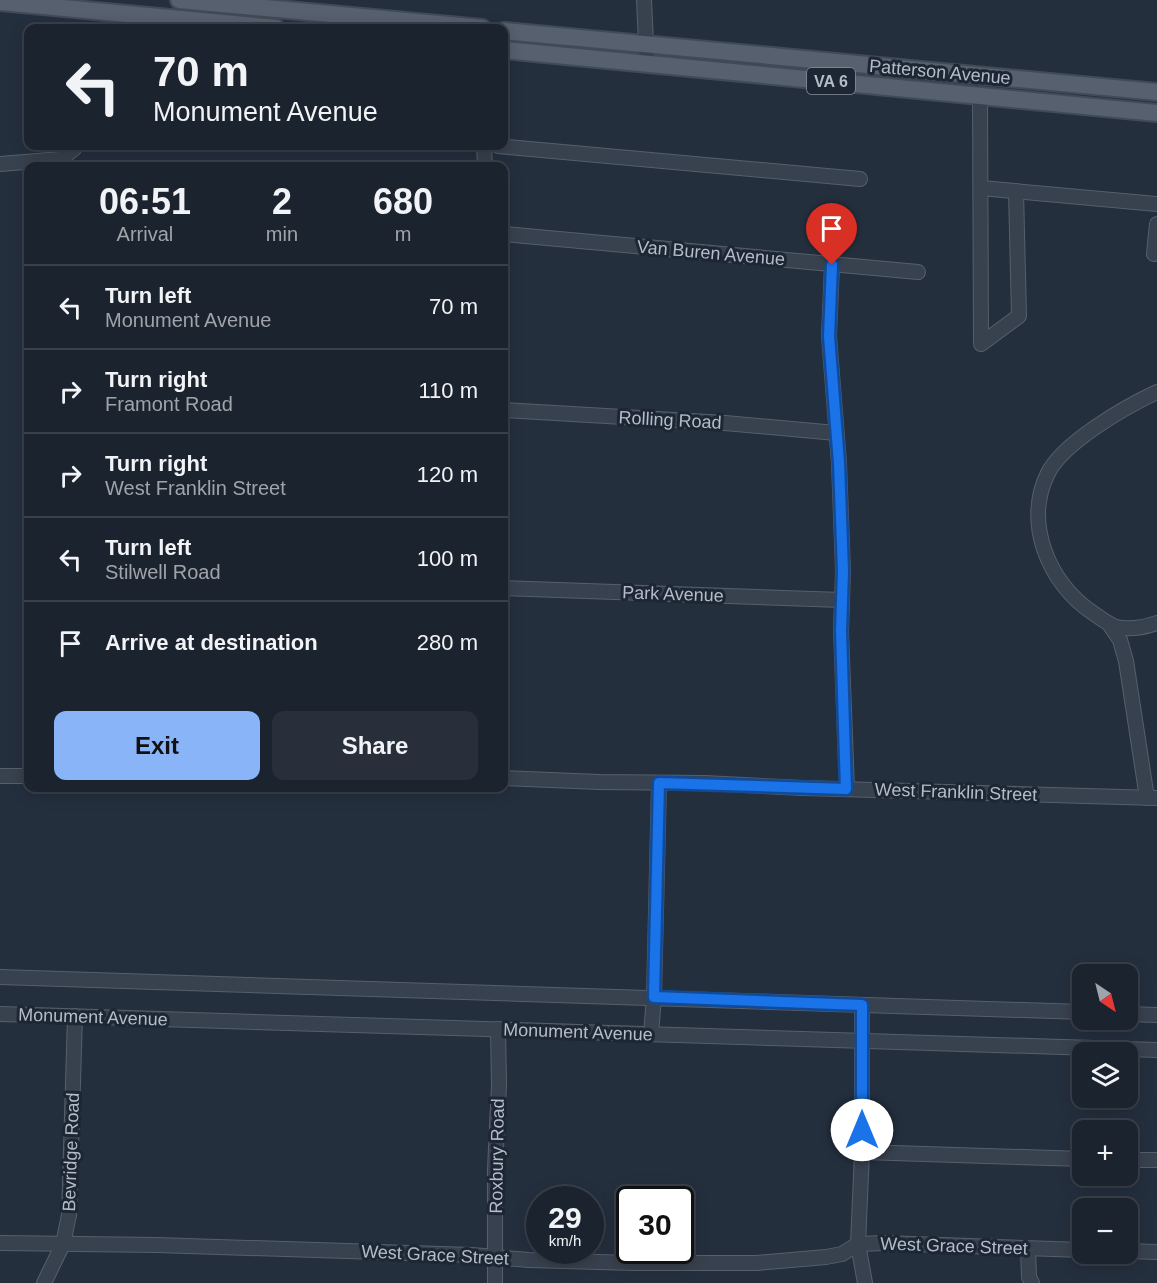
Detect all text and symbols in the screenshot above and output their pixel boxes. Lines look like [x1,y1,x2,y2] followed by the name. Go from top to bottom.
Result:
[54,48,132,126] icon: left
[153,48,249,95] text: 70 m
[869,56,1011,88] street label: Patterson Avenue
[807,68,855,94] road number: VA 6
[153,97,378,127] text: Monument Avenue
[99,181,191,222] text: 06:51
[272,181,292,222] text: 2
[373,181,433,222] text: 680
[806,203,857,265] pin
[815,212,848,245] icon: arrive
[117,223,173,245] text: Arrival
[266,223,298,245] text: min
[395,223,411,245] text: m
[636,237,786,269] street label: Van Buren Avenue
[105,283,191,308] text: Turn left
[54,291,87,324] icon: left
[429,294,478,319] text: 70 m
[105,309,271,331] text: Monument Avenue
[105,367,207,392] text: Turn right
[54,375,87,408] icon: right
[418,378,478,403] text: 110 m
[105,393,233,415] text: Framont Road
[618,407,722,433] street label: Rolling Road
[105,451,207,476] text: Turn right
[54,459,87,492] icon: right
[417,462,478,487] text: 120 m
[105,477,286,499] text: West Franklin Street
[105,535,191,560] text: Turn left
[54,543,87,576] icon: left
[417,546,478,571] text: 100 m
[105,561,221,583] text: Stilwell Road
[622,582,724,606] street label: Park Avenue
[54,627,87,660] icon: arrive
[105,630,318,655] text: Arrive at destination
[417,630,478,655] text: 280 m
[54,711,260,780] button: Exit
[272,711,478,780] button: Share
[874,779,1038,805] street label: West Franklin Street
[1072,964,1138,1030] north arrow
[1072,964,1138,1264] map controls
[18,1004,168,1030] street label: Monument Avenue
[503,1019,653,1045] street label: Monument Avenue
[1072,1042,1138,1108] button: layers
[59,1092,83,1212] street label: Bevridge Road
[486,1098,508,1214] street label: Roxbury Road
[830,1098,894,1162] position arrow
[1072,1120,1138,1186] button: +
[616,1186,694,1264] speed limit sign: 30
[1072,1198,1138,1264] button: −
[548,1201,582,1234] text: 29
[549,1232,581,1249] text: km/h
[880,1233,1028,1259] street label: West Grace Street
[361,1241,509,1269] street label: West Grace Street

